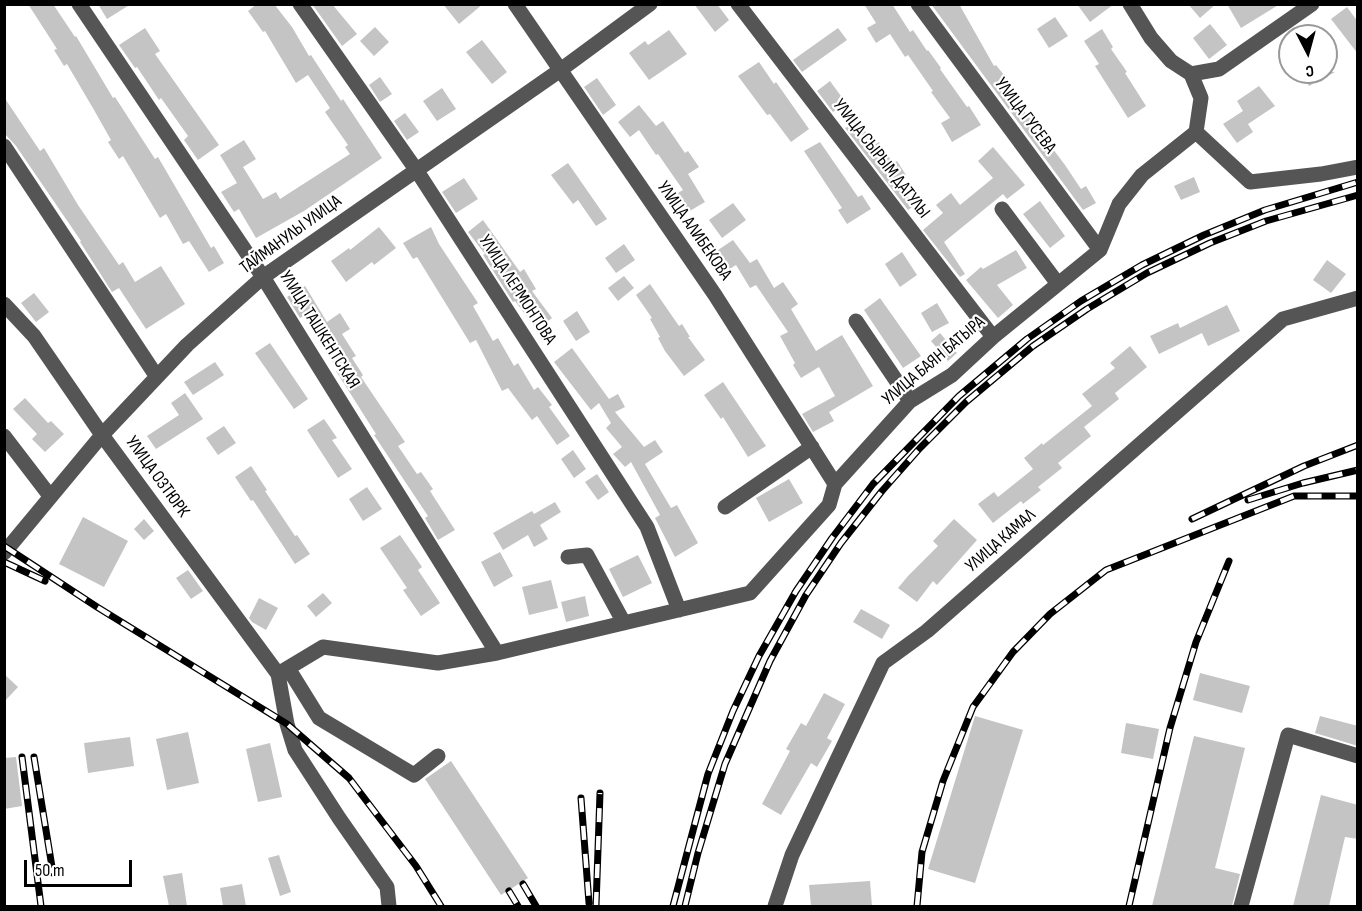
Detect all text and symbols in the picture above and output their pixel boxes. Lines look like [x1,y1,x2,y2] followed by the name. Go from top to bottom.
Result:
[1278,24,1338,84] north arrow
[1305,61,1315,80] text: С
[990,74,1060,158] street label: УЛИЦА ГУСЕВА
[828,95,934,223] street label: УЛИЦА СЫРЫМ ДАТУЛЫ
[652,177,736,285] street label: УЛИЦА АЛИБЕКОВА
[236,191,346,279] street label: ТАЙМАНУЛЫ УЛИЦА
[474,231,560,349] street label: УЛИЦА ЛЕРМОНТОВА
[274,267,364,393] street label: УЛИЦА ТАШКЕНТСКАЯ
[878,312,990,410] street label: УЛИЦА БАЯН БАТЫРА
[120,432,194,522] street label: УЛИЦА ОЗТЮРК
[962,505,1040,577] street label: УЛИЦА КАМАЛ
[27,848,135,886] scale bar
[35,860,65,881] text: 50 m

